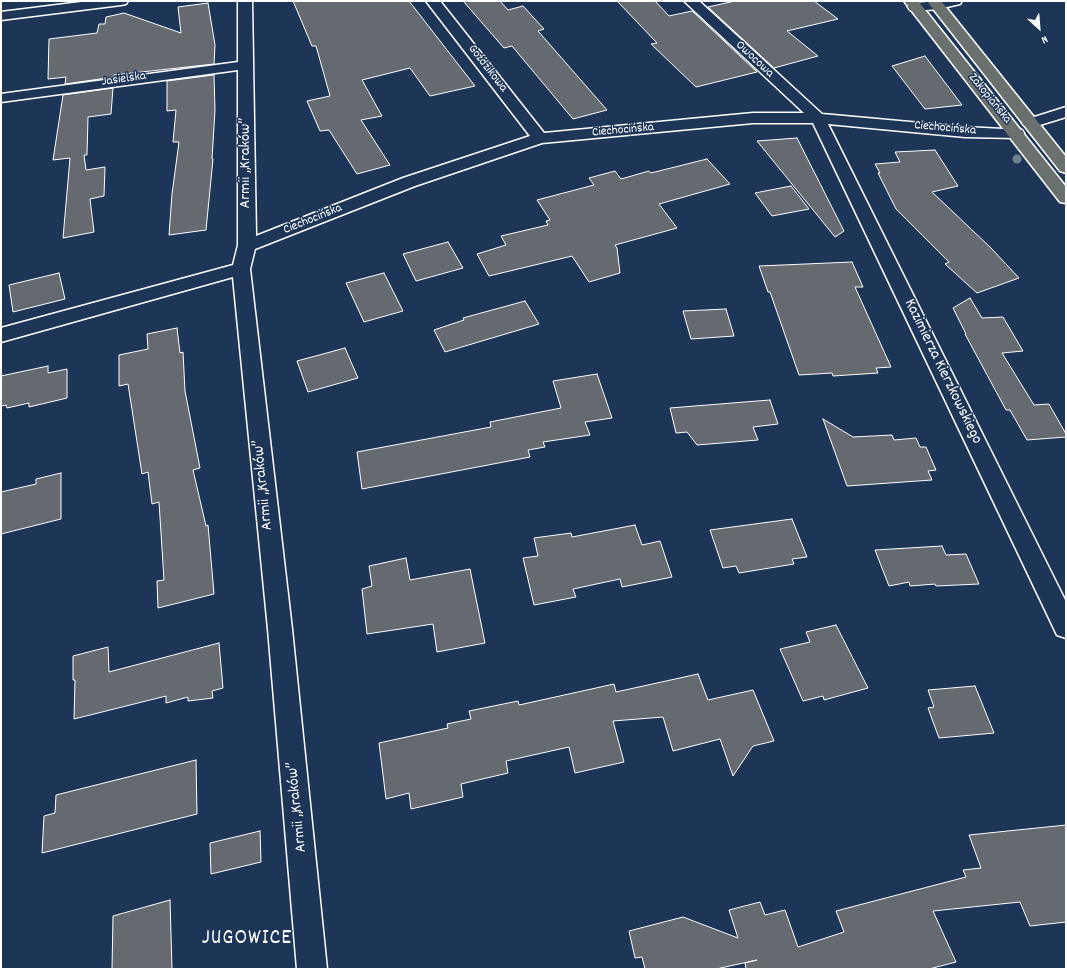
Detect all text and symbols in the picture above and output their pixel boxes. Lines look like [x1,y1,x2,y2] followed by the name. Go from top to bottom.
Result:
[1019,8,1059,48] north arrow
[1038,30,1050,47] text: N
[731,38,777,82] street label: Owocowa
[464,42,510,96] street label: Goździkowa
[101,69,147,91] street label: Jasielska
[964,71,1014,127] street label: Zakopiańska
[237,118,257,208] street label: Armii „Kraków”
[913,119,977,139] street label: Ciechocińska
[591,121,655,141] street label: Ciechocińska
[281,201,345,239] street label: Ciechocińska
[899,296,985,448] street label: Kazimierza Kierzkowskiego
[250,439,278,531] street label: Armii „Kraków”
[284,761,312,853] street label: Armii „Kraków”
[202,927,292,953] district label: JUGOWICE

